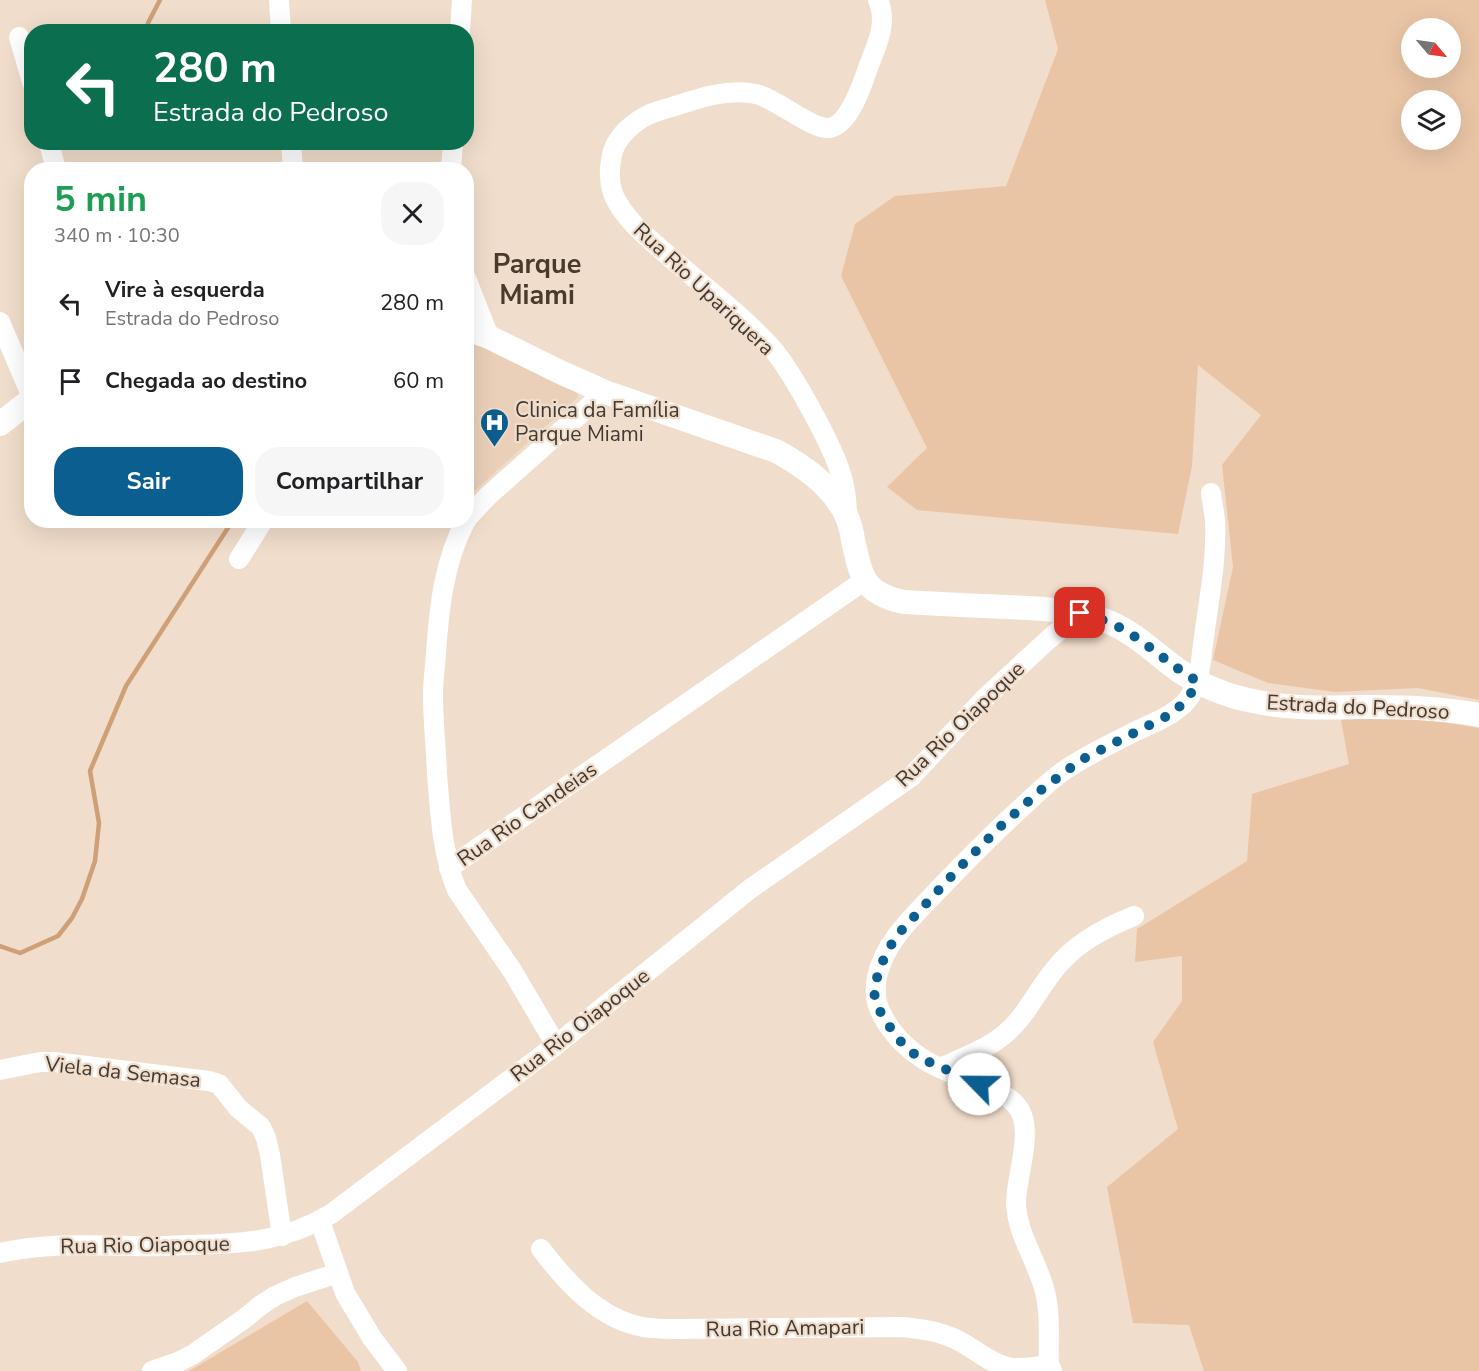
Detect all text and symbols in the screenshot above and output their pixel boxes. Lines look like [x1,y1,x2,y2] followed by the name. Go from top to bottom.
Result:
[1401,18,1461,78] north arrow
[1401,18,1461,150] map controls
[153,40,277,97] text: 280 m
[54,48,132,126] icon: left
[1401,90,1461,150] button: layers
[153,94,388,131] text: Estrada do Pedroso
[54,175,147,224] text: 5 min
[381,182,444,245] button: close
[627,216,781,362] street label: Rua Rio Upariquera
[54,222,180,249] text: 340 m · 10:30
[493,246,581,314] district label: Parque Miami
[105,275,265,305] text: Vire à esquerda
[54,287,87,320] icon: left
[380,288,444,318] text: 280 m
[105,305,279,332] text: Estrada do Pedroso
[54,365,87,398] icon: arrive
[105,366,307,396] text: Chegada ao destino
[393,366,444,396] text: 60 m
[515,396,680,448] place label: Clinica da Família Parque Miami
[478,406,510,448] hospital icon: Clinica da Família Parque Miami
[54,447,243,516] button: Sair
[255,447,444,516] button: Compartilhar
[1054,587,1105,638] pin
[1063,596,1096,629] icon: arrive
[889,655,1031,793] street label: Rua Rio Oiapoque
[1266,688,1450,726] street label: Estrada do Pedroso
[452,755,602,873] street label: Rua Rio Candeias
[505,962,655,1088] street label: Rua Rio Oiapoque
[43,1050,202,1094] street label: Viela da Semasa
[947,1052,1011,1116] position arrow
[60,1230,230,1260] street label: Rua Rio Oiapoque
[706,1313,864,1343] street label: Rua Rio Amapari

